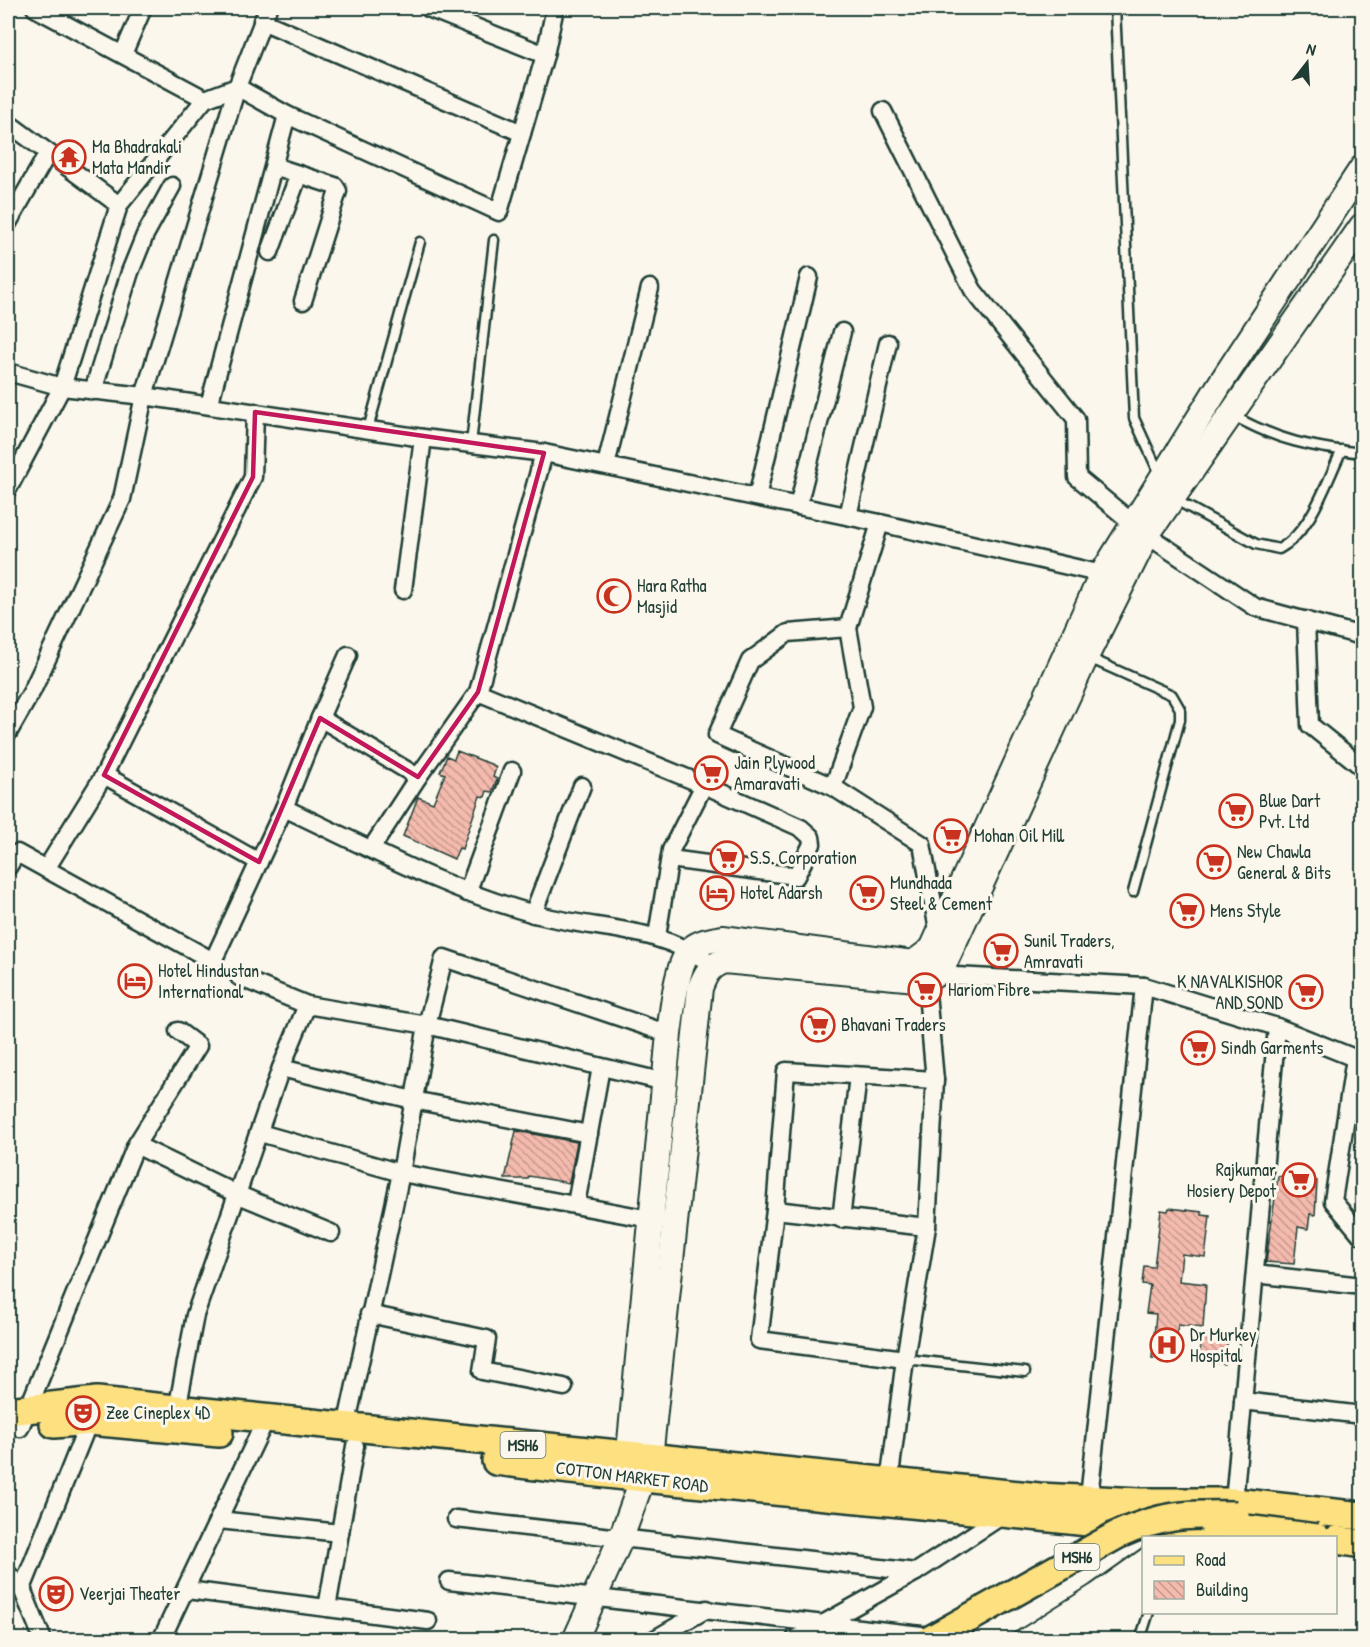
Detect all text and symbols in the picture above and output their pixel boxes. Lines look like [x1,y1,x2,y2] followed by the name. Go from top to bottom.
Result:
[1277,33,1337,93] north arrow
[1304,37,1319,61] text: N
[92,134,182,180] place label: Ma Bhadrakali Mata Mandir
[51,139,87,175] temple icon: Ma Bhadrakali Mata Mandir
[637,573,707,619] place label: Hara Ratha Masjid
[596,578,632,614] mosque icon: Hara Ratha Masjid
[734,750,815,796] place label: Jain Plywood Amaravati
[693,755,729,791] supermarket icon: Jain Plywood Amaravati
[1259,788,1321,834] place label: Blue Dart Pvt. Ltd
[1218,793,1254,829] supermarket icon: Blue Dart Pvt. Ltd
[933,818,969,854] supermarket icon: Mohan Oil Mill
[974,823,1065,848] place label: Mohan Oil Mill
[1237,839,1331,885] place label: New Chawla General & Bits
[709,840,745,876] supermarket icon: S.S. Corporation
[1196,844,1232,880] supermarket icon: New Chawla General & Bits
[750,845,857,870] place label: S.S. Corporation
[890,870,993,916] place label: Mundhada Steel & Cement
[699,875,735,911] hotel icon: Hotel Adarsh
[849,875,885,911] supermarket icon: Mundhada Steel & Cement
[740,880,823,905] place label: Hotel Adarsh
[1169,893,1205,929] supermarket icon: Mens Style
[1210,898,1281,923] place label: Mens Style
[1024,928,1115,974] place label: Sunil Traders, Amravati
[983,933,1019,969] supermarket icon: Sunil Traders, Amravati
[158,958,259,1004] place label: Hotel Hindustan International
[117,963,153,999] hotel icon: Hotel Hindustan International
[1177,969,1283,1015] place label: K NAVALKISHOR AND SOND
[907,972,943,1008] supermarket icon: Hariom Fibre
[1288,974,1324,1010] supermarket icon: K NAVALKISHOR AND SOND
[948,977,1030,1002] place label: Hariom Fibre
[800,1007,836,1043] supermarket icon: Bhavani Traders
[841,1012,946,1037] place label: Bhavani Traders
[1180,1030,1216,1066] supermarket icon: Sindh Garments
[1221,1035,1324,1060] place label: Sindh Garments
[1187,1157,1277,1203] place label: Rajkumar Hosiery Depot
[1281,1162,1317,1198] supermarket icon: Rajkumar Hosiery Depot
[1190,1322,1257,1368] place label: Dr Murkey Hospital
[1149,1327,1185,1363] hospital icon: Dr Murkey Hospital
[65,1395,101,1431] theatre icon: Zee Cineplex 4D
[106,1400,210,1425] place label: Zee Cineplex 4D
[500,1432,546,1458] road number: MSH6
[554,1455,710,1498] street label: COTTON MARKET ROAD
[1142,1536,1337,1614] legend
[1054,1544,1100,1570] road number: MSH6
[1196,1547,1226,1572] text: Road
[38,1576,74,1612] theatre icon: Veerjai Theater
[1196,1577,1248,1602] text: Building
[79,1581,180,1606] place label: Veerjai Theater

